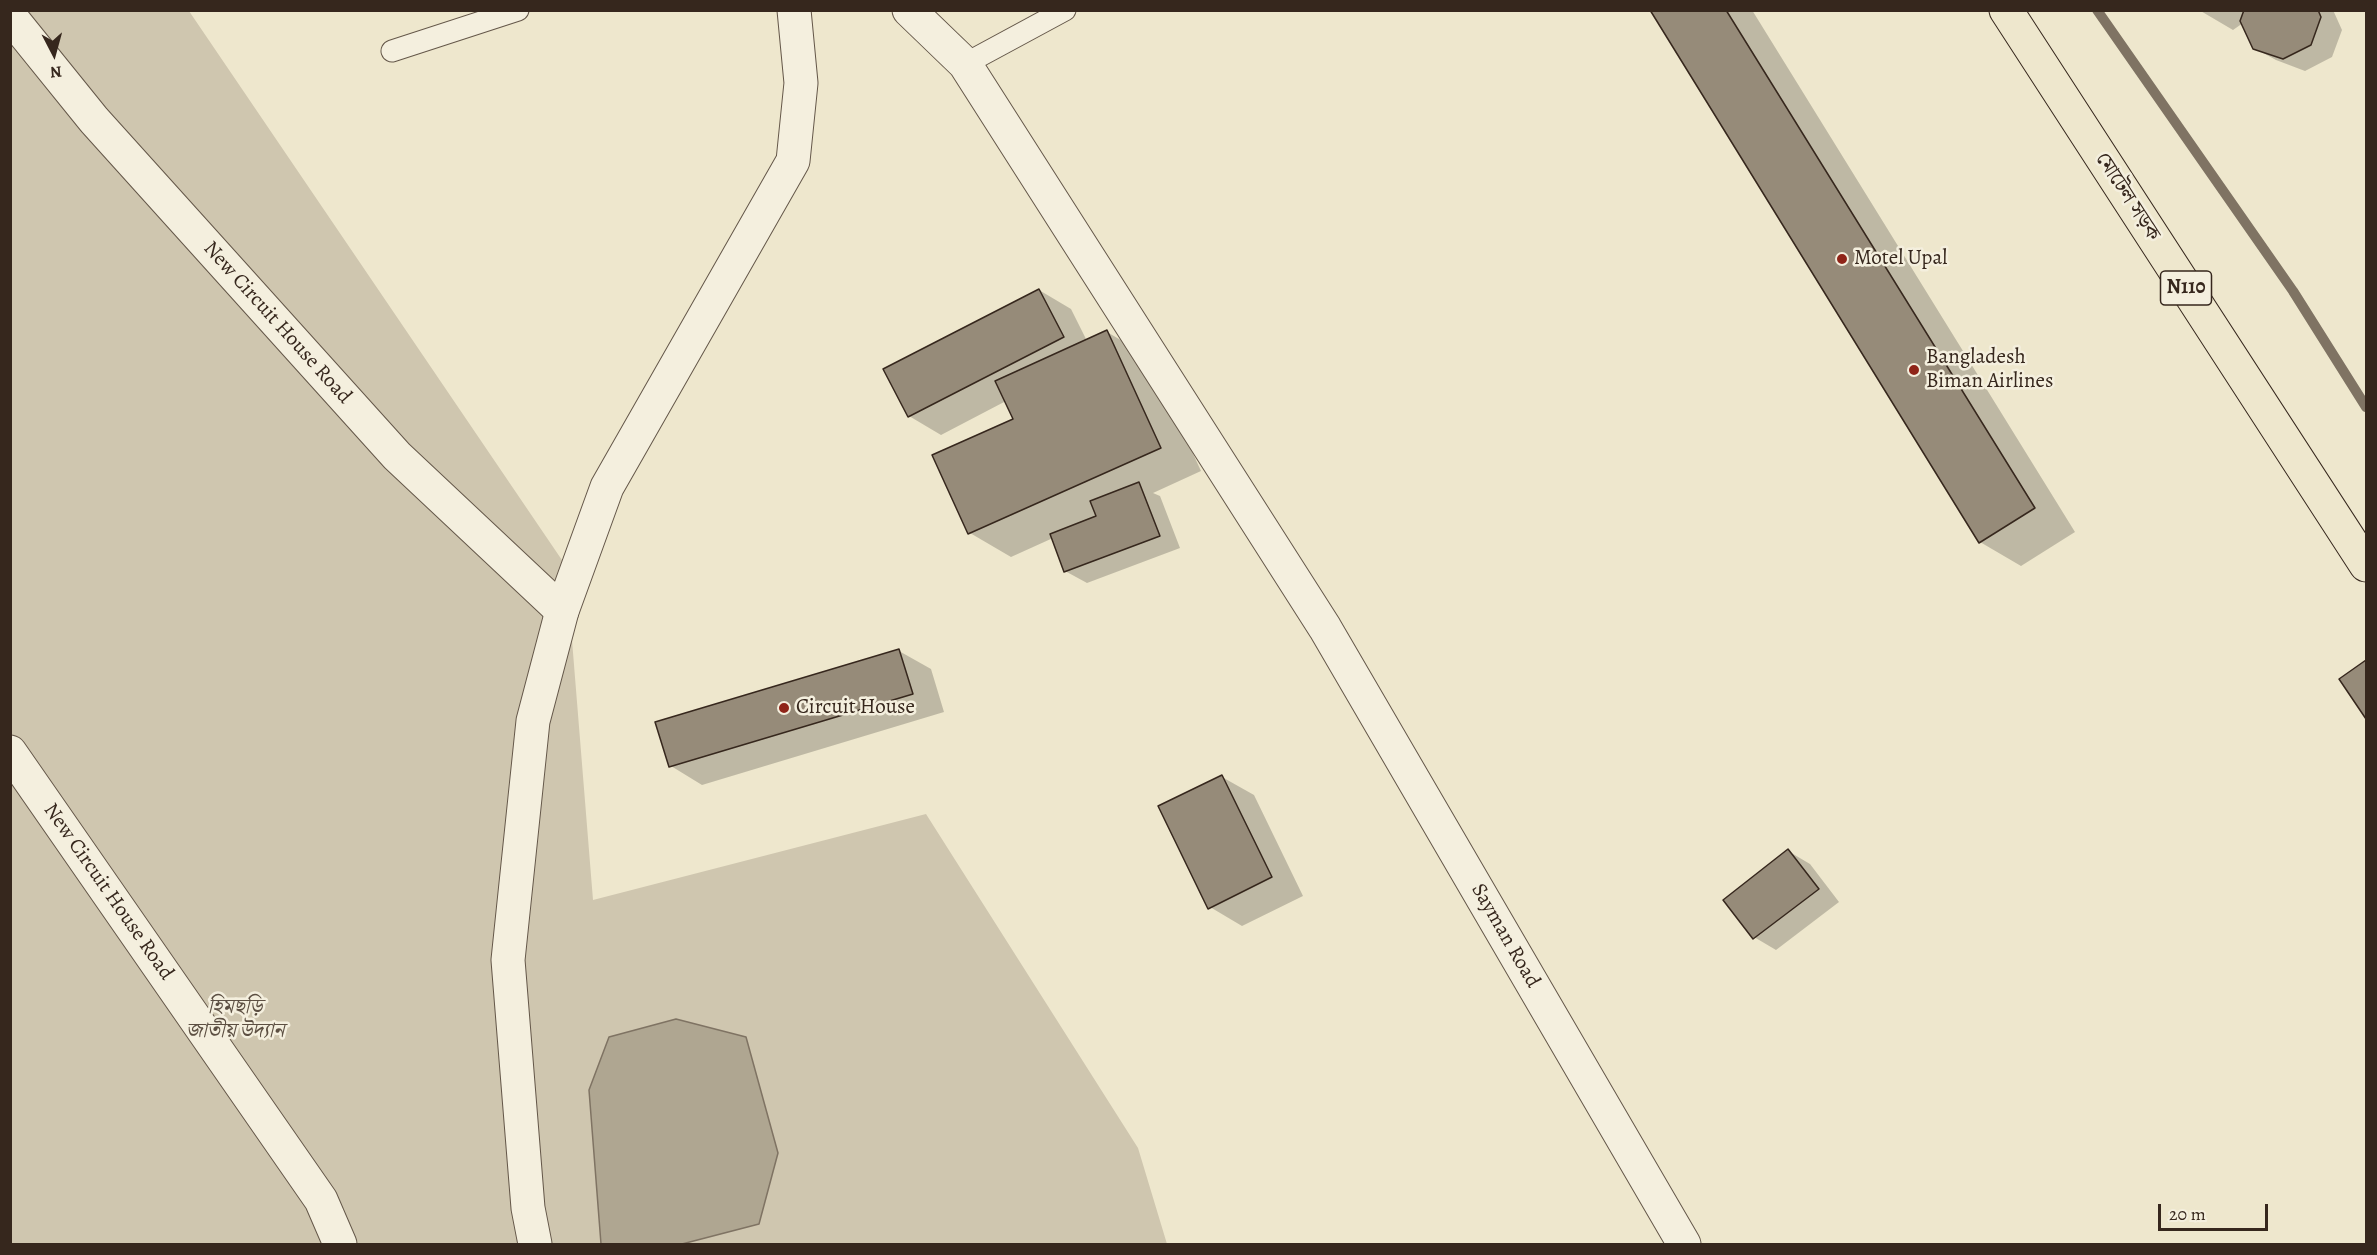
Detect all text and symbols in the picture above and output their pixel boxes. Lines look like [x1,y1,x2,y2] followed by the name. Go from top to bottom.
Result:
[24,24,84,84] north arrow
[49,60,63,83] text: N
[2089,148,2165,246] street label: মোটেল সড়ক
[197,237,357,409] street label: New Circuit House Road
[1854,246,1947,272] place label: Motel Upal
[1835,252,1849,266] marker: Motel Upal
[2160,271,2212,305] road number: N110
[1926,345,2053,395] place label: Bangladesh Biman Airlines
[1907,363,1921,377] marker: Bangladesh Biman Airlines
[796,695,915,721] place label: Circuit House
[777,701,791,715] marker: Circuit House
[38,799,178,985] street label: New Circuit House Road
[1465,879,1545,993] street label: Sayman Road
[186,995,284,1045] park label: হিমছড়ি জাতীয় উদ্যান
[2161,1192,2270,1230] scale bar
[2169,1202,2206,1226] text: 20 m

